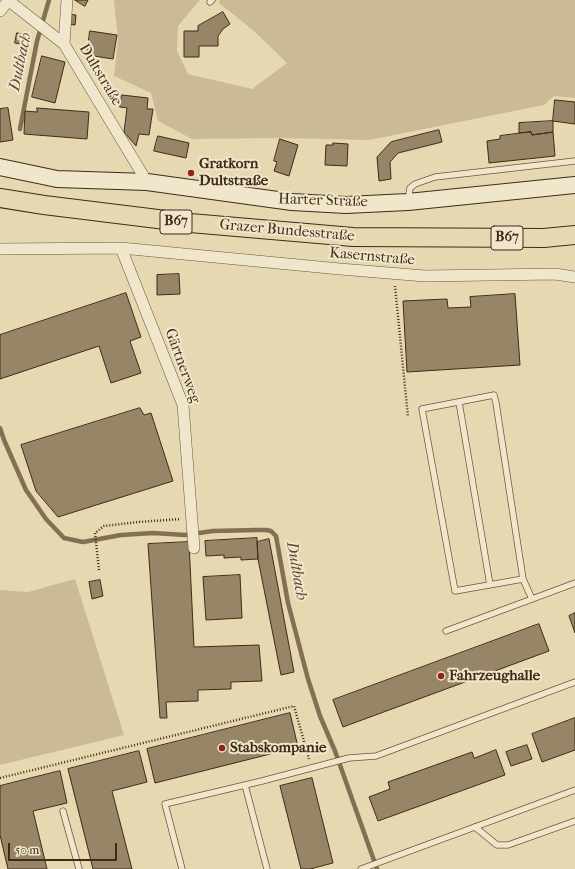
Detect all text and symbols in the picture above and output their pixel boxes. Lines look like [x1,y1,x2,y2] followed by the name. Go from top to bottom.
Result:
[5,31,37,93] water label: Dultbach
[74,41,126,109] street label: Dultstraße
[199,155,268,190] place label: Gratkorn Dultstraße
[186,168,196,178] marker: Gratkorn Dultstraße
[278,190,368,212] street label: Harter Straße
[160,210,192,234] road number: B67
[219,216,355,246] street label: Grazer Bundesstraße
[491,226,523,250] road number: B67
[328,244,416,270] street label: Kasernstraße
[160,326,204,406] street label: Gärtnerweg
[281,540,311,602] water label: Dultbach
[449,667,540,685] place label: Fahrzeughalle
[436,671,446,681] marker: Fahrzeughalle
[230,739,326,757] place label: Stabskompanie
[217,743,227,753] marker: Stabskompanie
[10,835,119,861] scale bar
[15,843,39,857] text: 50 m

